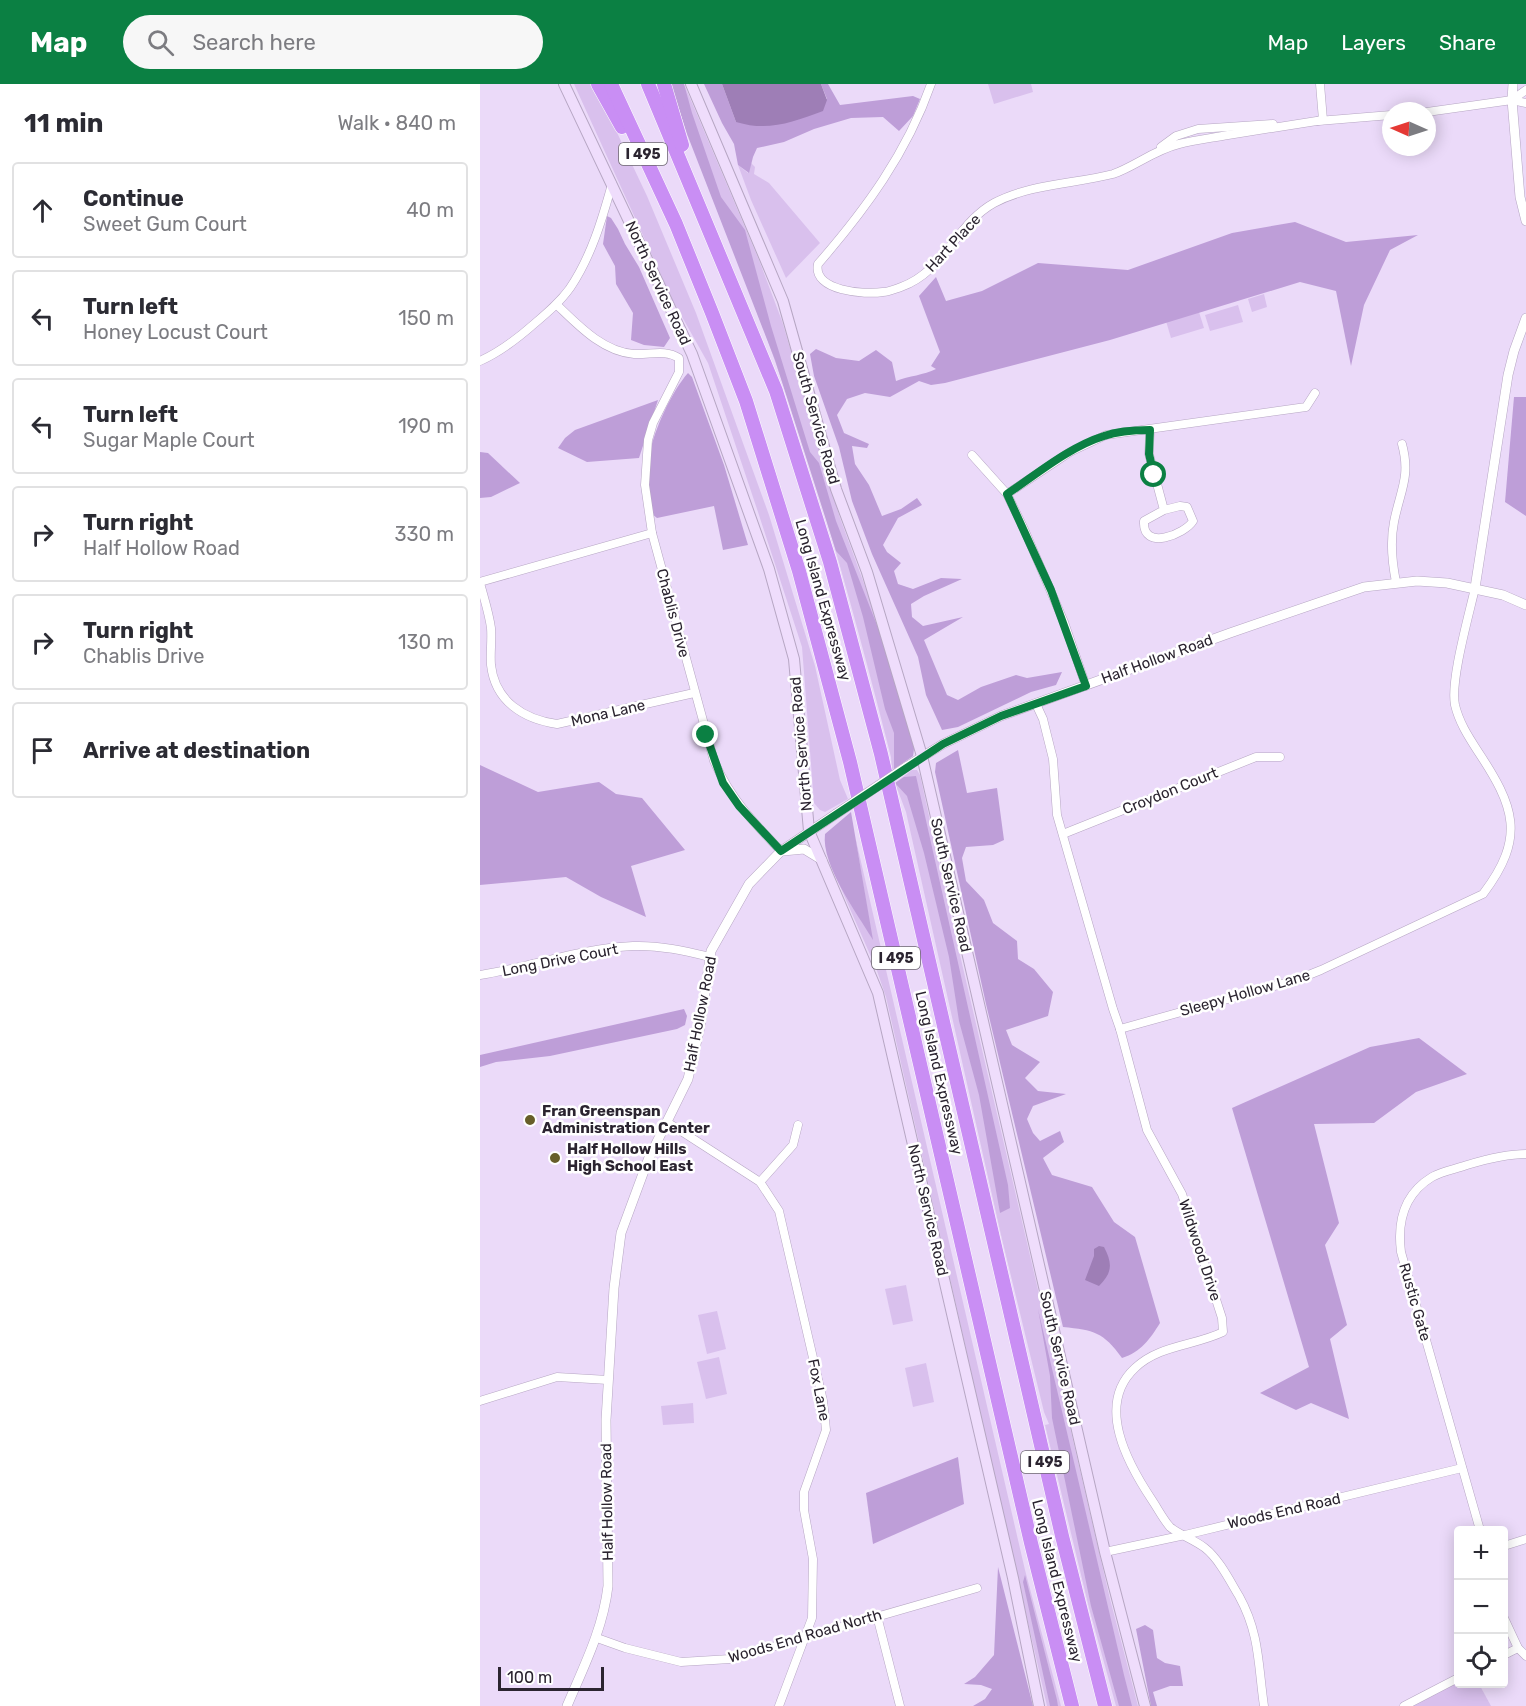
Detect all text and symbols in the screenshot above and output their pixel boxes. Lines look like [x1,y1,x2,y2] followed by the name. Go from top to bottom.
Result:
[123,15,543,69] search box
[30,26,87,59] text: Map
[144,26,177,59] icon: search
[192,29,316,56] text: Search here
[1267,30,1308,55] text: Map
[1341,30,1406,55] text: Layers
[1439,30,1496,55] text: Share
[1382,102,1436,156] north arrow
[24,108,103,139] text: 11 min
[337,111,456,135] text: Walk · 840 m
[619,143,667,165] road number: I 495
[83,185,184,212] text: Continue
[26,194,59,227] icon: ahead
[406,198,454,222] text: 40 m
[922,210,984,276] street label: Hart Place
[83,212,247,236] text: Sweet Gum Court
[621,218,695,348] street label: North Service Road
[83,293,178,320] text: Turn left
[26,302,59,335] icon: left
[398,306,454,330] text: 150 m
[83,320,268,344] text: Honey Locust Court
[788,350,844,486] street label: South Service Road
[83,401,178,428] text: Turn left
[26,410,59,443] icon: left
[398,414,454,438] text: 190 m
[83,428,255,452] text: Sugar Maple Court
[1140,461,1166,487] route start
[83,509,193,536] text: Turn right
[791,517,855,683] street label: Long Island Expressway
[26,518,59,551] icon: right
[395,522,454,546] text: 330 m
[83,536,240,560] text: Half Hollow Road
[653,567,693,659] street label: Chablis Drive
[83,617,193,644] text: Turn right
[26,626,59,659] icon: right
[398,630,454,654] text: 130 m
[1099,630,1215,688] street label: Half Hollow Road
[83,644,204,668] text: Chablis Drive
[786,676,816,812] street label: North Service Road
[569,696,647,730] street label: Mona Lane
[692,721,718,747] route end
[26,734,59,767] icon: arrive
[83,737,310,764] text: Arrive at destination
[1120,764,1220,818] street label: Croydon Court
[927,816,975,954] street label: South Service Road
[501,940,620,980] street label: Long Drive Court
[872,947,920,969] road number: I 495
[680,955,720,1073] street label: Half Hollow Road
[1178,966,1312,1020] street label: Sleepy Hollow Lane
[911,989,967,1157] street label: Long Island Expressway
[542,1102,710,1137] place label: Fran Greenspan Administration Center
[523,1113,537,1127] marker: Fran Greenspan Administration Center
[567,1140,693,1175] place label: Half Hollow Hills High School East
[904,1142,952,1278] street label: North Service Road
[548,1151,562,1165] marker: Half Hollow Hills High School East
[1175,1197,1225,1303] street label: Wildwood Drive
[1395,1261,1435,1343] street label: Rustic Gate
[1036,1289,1084,1427] street label: South Service Road
[804,1357,834,1423] street label: Fox Lane
[597,1443,617,1561] street label: Half Hollow Road
[1021,1451,1069,1473] road number: I 495
[1226,1489,1342,1533] street label: Woods End Road
[1028,1498,1086,1664] street label: Long Island Expressway
[1454,1526,1508,1688] map controls
[1454,1526,1508,1580] button: +
[1454,1580,1508,1634] button: −
[726,1605,884,1667] street label: Woods End Road North
[1454,1634,1508,1688] button: locate
[498,1664,604,1692] scale bar
[507,1668,552,1687] text: 100 m

